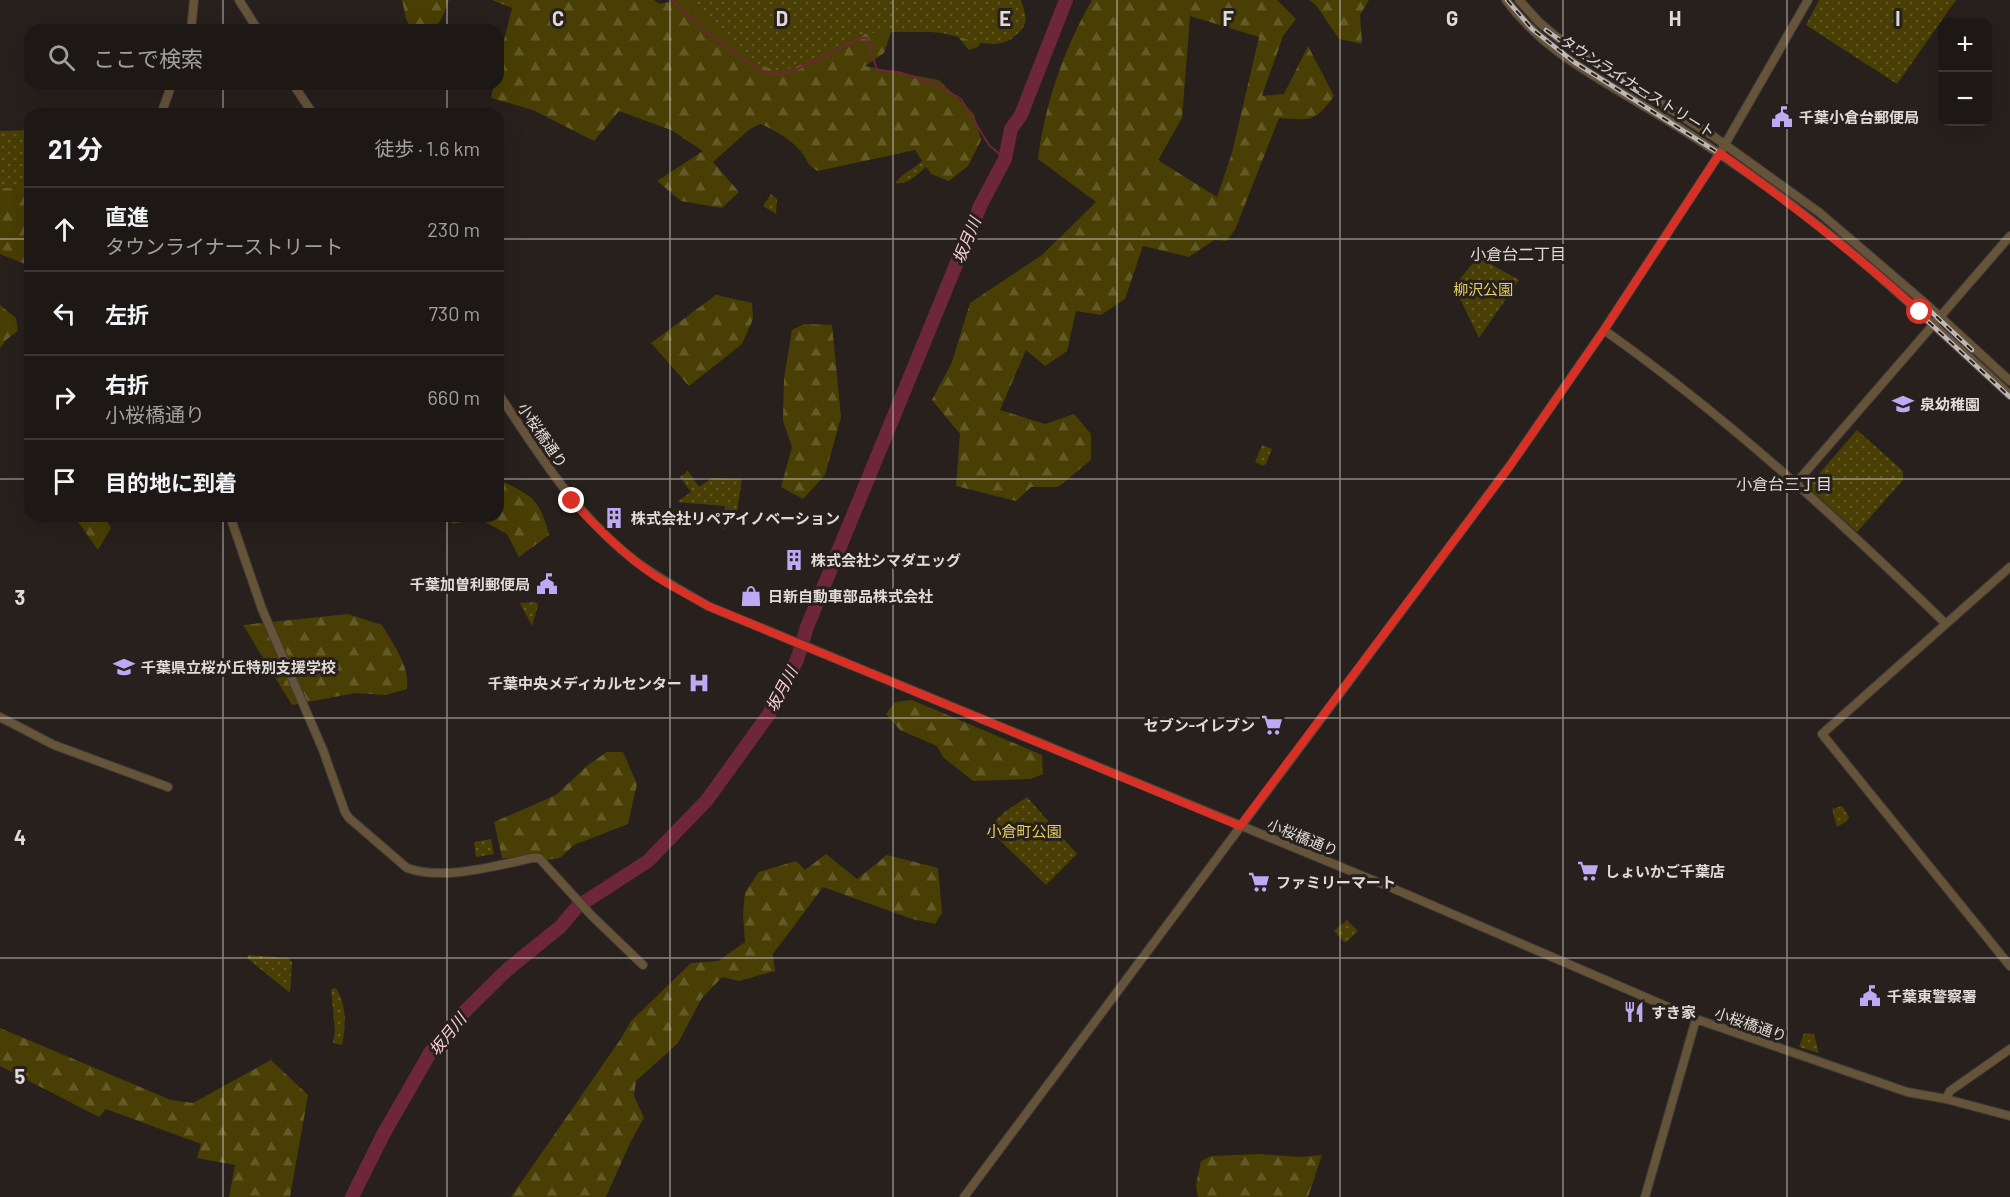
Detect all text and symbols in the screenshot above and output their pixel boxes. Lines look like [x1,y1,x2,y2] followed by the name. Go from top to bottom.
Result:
[552,6,564,30] text: C
[776,6,788,30] text: D
[999,6,1011,30] text: E
[1222,6,1234,30] text: F
[1446,6,1458,30] text: G
[1669,6,1681,30] text: H
[1895,6,1901,30] text: I
[1938,18,1992,126] map controls
[1938,18,1992,72] button: +
[24,24,504,90] search box
[1557,31,1719,141] street label: タウンライナーストリート
[45,41,78,74] icon: search
[93,45,203,71] text: ここで検索
[1938,72,1992,126] button: −
[1770,105,1794,129] public building icon: 千葉小倉台郵便局
[1799,108,1919,126] place label: 千葉小倉台郵便局
[48,133,103,164] text: 21 分
[374,136,480,160] text: 徒歩 · 1.6 km
[105,203,149,229] text: 直進
[948,212,985,266] water label: 坂月川
[48,213,81,246] icon: ahead
[427,217,480,241] text: 230 m
[105,234,344,258] text: タウンライナーストリート
[1470,244,1566,263] district label: 小倉台二丁目
[1453,280,1513,298] park label: 柳沢公園
[48,297,81,330] icon: left
[1906,298,1932,324] route start
[105,301,149,327] text: 左折
[428,301,480,325] text: 730 m
[105,371,149,397] text: 右折
[48,381,81,414] icon: right
[428,385,480,409] text: 660 m
[1891,392,1915,416] school or university icon: 泉幼稚園
[1920,395,1980,413] place label: 泉幼稚園
[515,399,571,471] street label: 小桜橋通り
[105,402,205,426] text: 小桜橋通り
[48,465,81,498] icon: arrive
[105,469,237,495] text: 目的地に到着
[1736,474,1832,493] district label: 小倉台三丁目
[558,487,584,513] route end
[602,506,626,530] building icon: 株式会社リペアイノベーション
[631,509,840,527] place label: 株式会社リペアイノベーション
[782,548,806,572] building icon: 株式会社シマダエッグ
[811,551,961,569] place label: 株式会社シマダエッグ
[535,572,559,596] public building icon: 千葉加曽利郵便局
[410,575,530,593] place label: 千葉加曽利郵便局
[739,584,763,608] shop icon: 日新自動車部品株式会社
[15,585,25,609] text: 3
[768,587,933,605] place label: 日新自動車部品株式会社
[112,655,136,679] school or university icon: 千葉県立桜が丘特別支援学校
[141,658,336,676] place label: 千葉県立桜が丘特別支援学校
[761,662,802,715] water label: 坂月川
[687,671,711,695] hospital icon: 千葉中央メディカルセンター
[488,674,682,692] place label: 千葉中央メディカルセンター
[1260,713,1284,737] supermarket icon: セブン-イレブン
[1144,716,1255,734] place label: セブン-イレブン
[1265,815,1341,859] street label: 小桜橋通り
[986,822,1062,840] park label: 小倉町公園
[14,825,26,849] text: 4
[1576,859,1600,883] supermarket icon: しょいかご千葉店
[1605,862,1725,880] place label: しょいかご千葉店
[1247,870,1271,894] supermarket icon: ファミリーマート
[1276,873,1396,891] place label: ファミリーマート
[1858,984,1882,1008] public building icon: 千葉東警察署
[1887,987,1977,1005] place label: 千葉東警察署
[1622,1000,1646,1024] restaurant icon: すき家
[1651,1003,1696,1021] place label: すき家
[1713,1003,1789,1045] street label: 小桜橋通り
[425,1008,471,1059] water label: 坂月川
[15,1064,26,1088] text: 5

